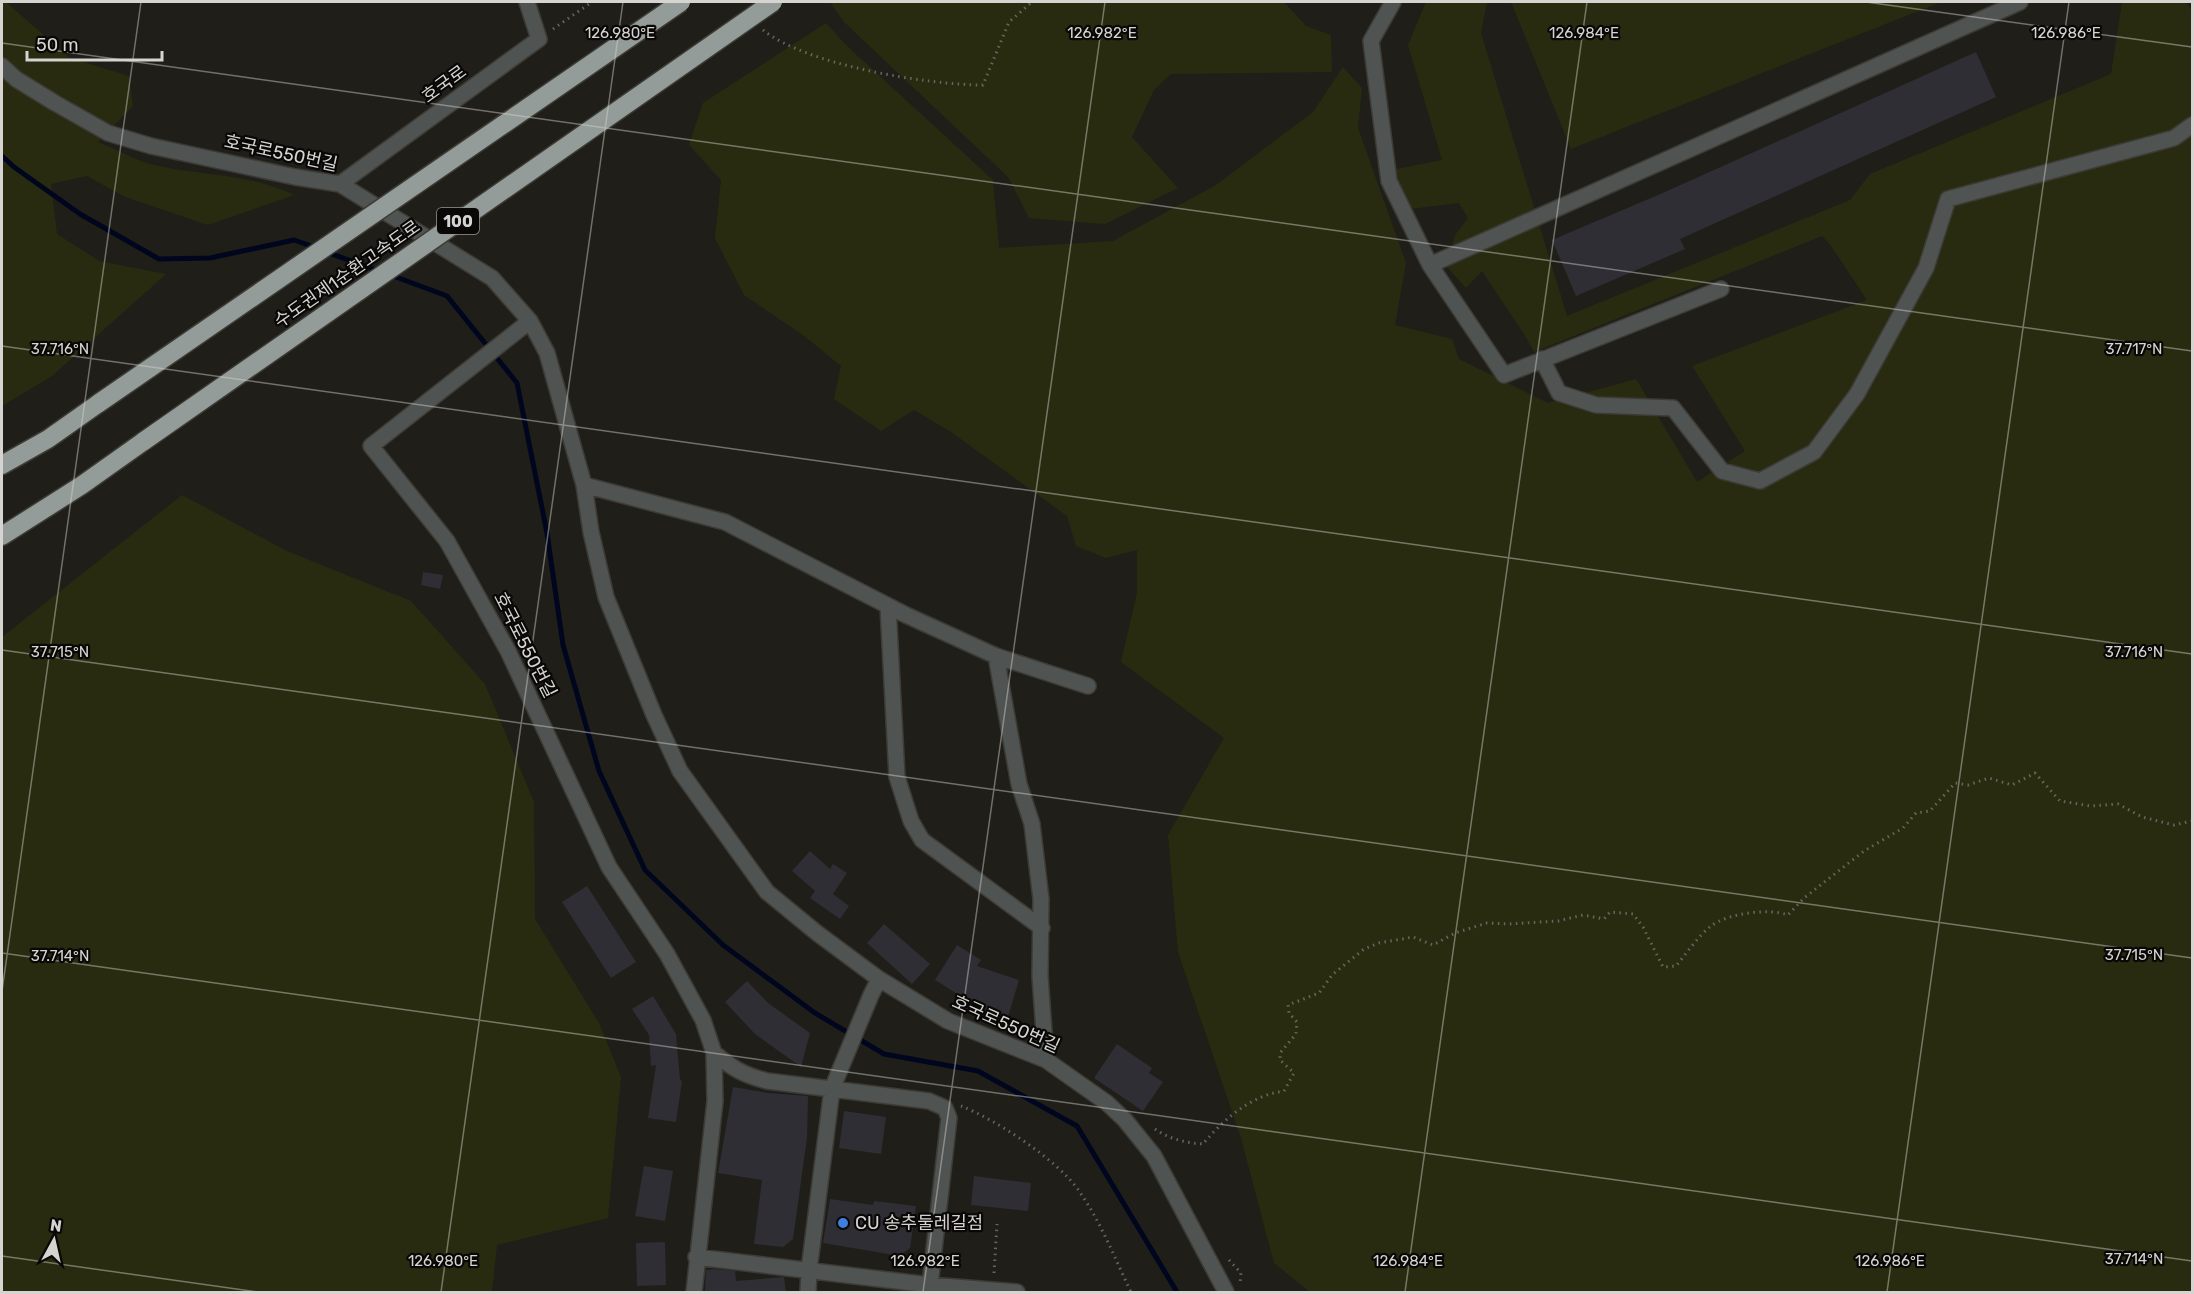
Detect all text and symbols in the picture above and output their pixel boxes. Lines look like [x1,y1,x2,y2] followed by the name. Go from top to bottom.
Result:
[27,24,162,62] scale bar
[585,24,655,42] text: 126.980°E
[1067,24,1137,42] text: 126.982°E
[1549,24,1619,42] text: 126.984°E
[2031,24,2101,42] text: 126.986°E
[36,34,79,56] text: 50 m
[417,60,471,108] street label: 호국로
[222,130,340,176] street label: 호국로550번길
[437,208,479,234] road number: 100
[270,215,424,333] street label: 수도권제1순환고속도로
[31,340,89,358] text: 37.716°N
[2105,340,2163,358] text: 37.717°N
[489,588,561,702] street label: 호국로550번길
[31,643,89,661] text: 37.715°N
[2105,643,2163,661] text: 37.716°N
[2105,946,2163,964] text: 37.715°N
[31,947,89,965] text: 37.714°N
[949,990,1063,1058] street label: 호국로550번길
[24,1210,84,1270] north arrow
[855,1212,983,1234] place label: CU 송추둘레길점
[49,1215,63,1236] text: N
[836,1216,850,1230] marker: CU 송추둘레길점
[2105,1250,2163,1268] text: 37.714°N
[408,1252,478,1270] text: 126.980°E
[890,1252,960,1270] text: 126.982°E
[1373,1252,1443,1270] text: 126.984°E
[1855,1252,1925,1270] text: 126.986°E

